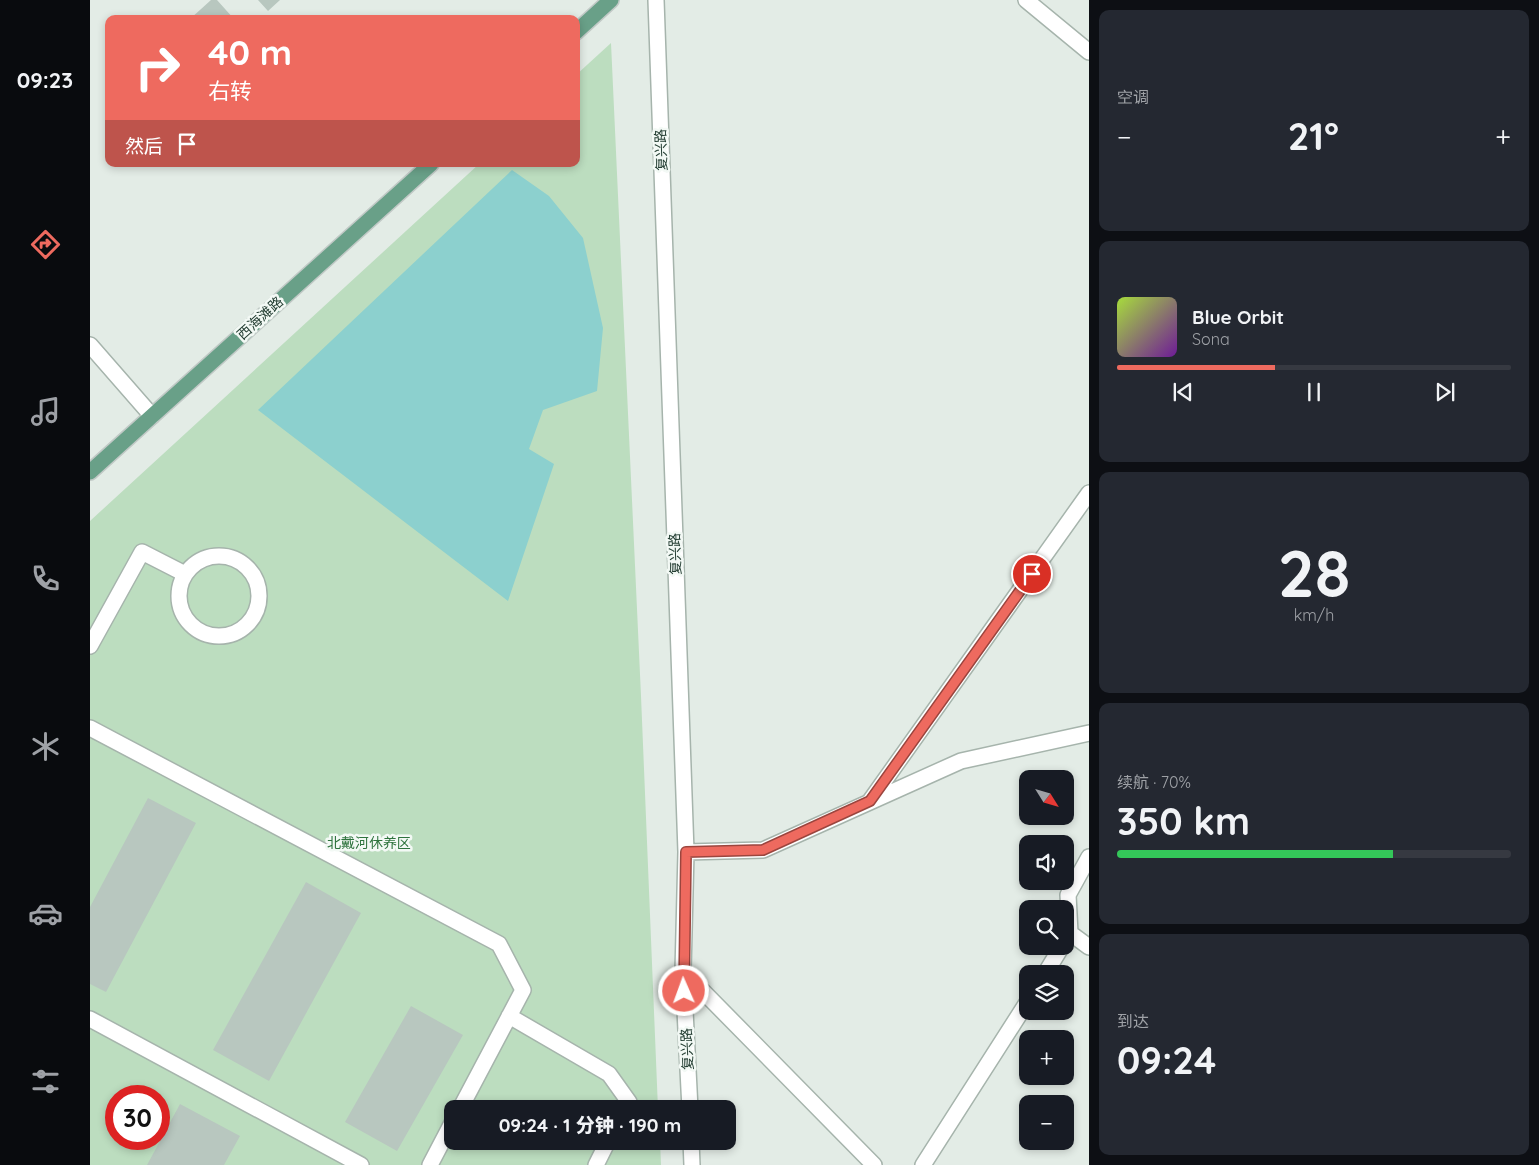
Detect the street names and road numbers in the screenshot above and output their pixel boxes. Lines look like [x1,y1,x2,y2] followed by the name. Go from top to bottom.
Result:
[651,129,671,171] street label: 复兴路
[233,293,287,343] street label: 西海滩路
[665,533,685,575] street label: 复兴路
[677,1028,697,1070] street label: 复兴路

